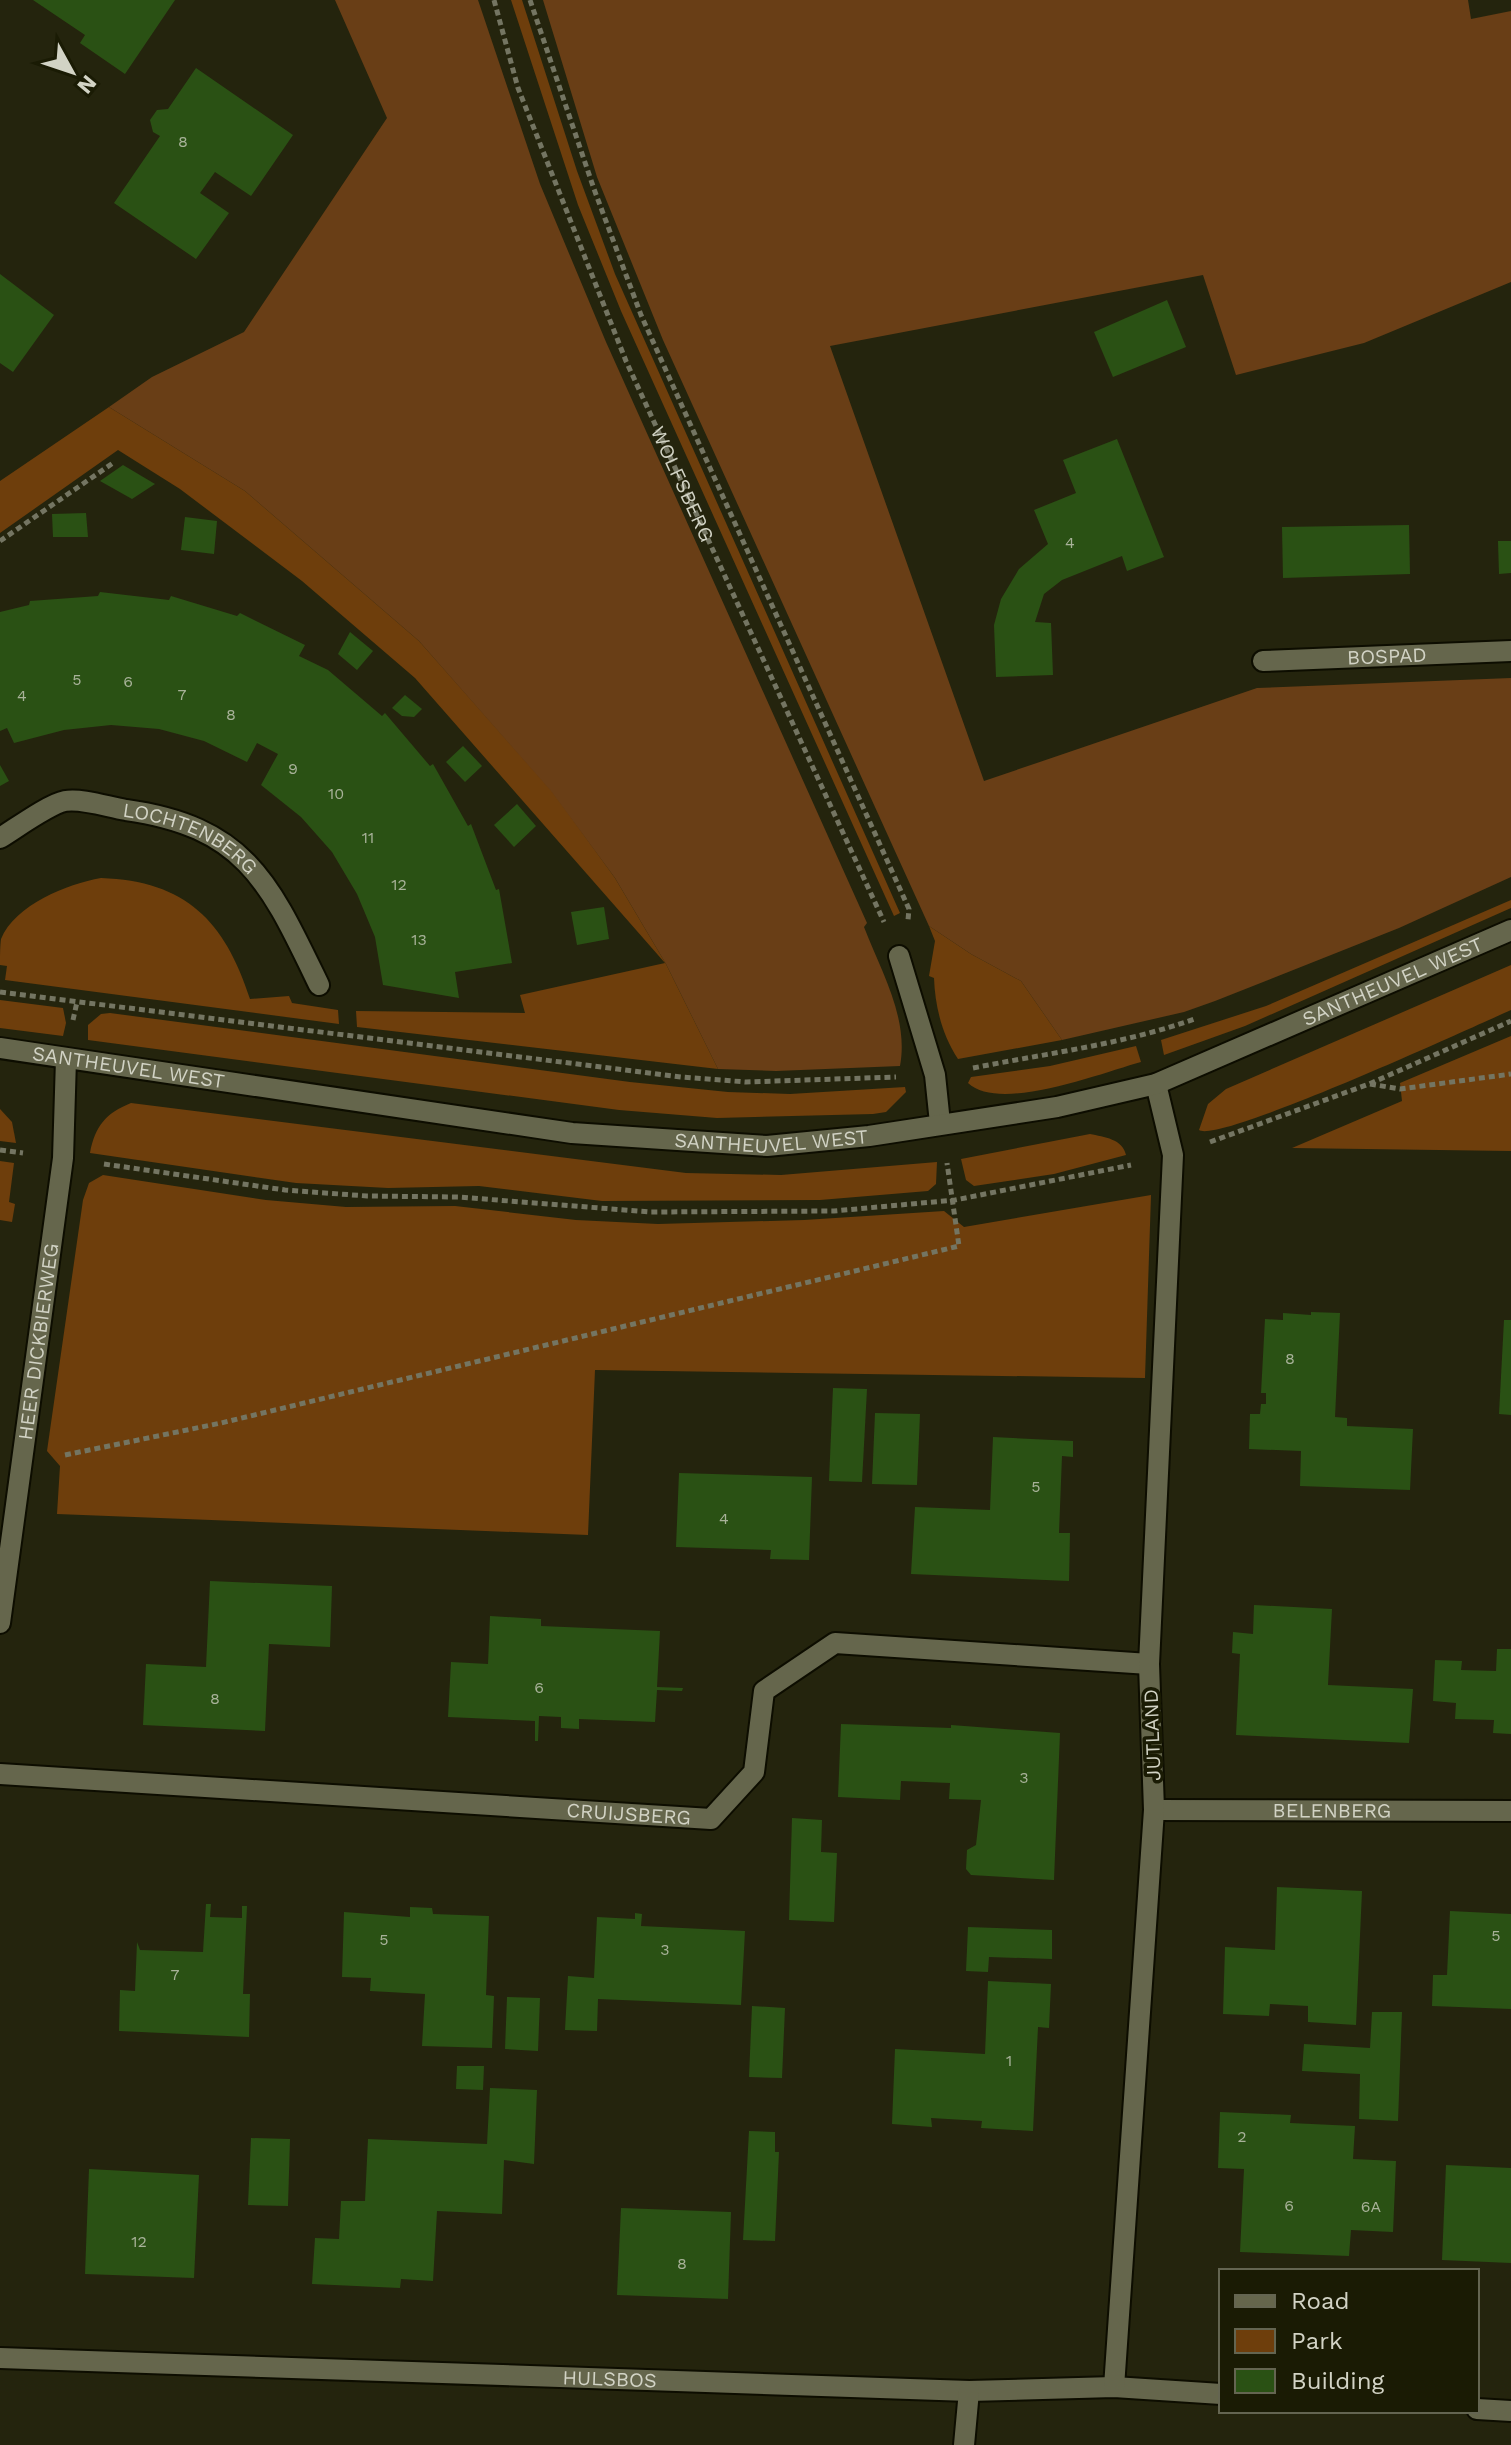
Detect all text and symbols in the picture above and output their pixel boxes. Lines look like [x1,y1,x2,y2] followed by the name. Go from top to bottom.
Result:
[32,32,112,112] north arrow
[72,70,102,99] text: N
[178,132,188,151] house number: 8
[646,422,719,545] street label: WOLFSBERG
[1065,533,1075,552] house number: 4
[1347,642,1427,670] street label: BOSPAD
[72,670,82,689] house number: 5
[123,672,133,691] house number: 6
[178,685,187,704] house number: 7
[17,686,27,705] house number: 4
[226,705,236,724] house number: 8
[288,759,298,778] house number: 9
[328,784,344,803] house number: 10
[121,798,263,879] street label: LOCHTENBERG
[362,828,374,847] house number: 11
[391,875,407,894] house number: 12
[411,930,427,949] house number: 13
[1299,932,1486,1031] street label: SANTHEUVEL WEST
[31,1041,226,1093] street label: SANTHEUVEL WEST
[674,1124,869,1158] street label: SANTHEUVEL WEST
[13,1242,63,1442] street label: HEER DICKBIERWEG
[1285,1349,1295,1368] house number: 8
[1031,1477,1041,1496] house number: 5
[719,1509,729,1528] house number: 4
[534,1678,544,1697] house number: 6
[210,1689,220,1708] house number: 8
[1138,1689,1166,1781] street label: JUTLAND
[1019,1768,1029,1787] house number: 3
[566,1798,692,1830] street label: CRUIJSBERG
[1273,1798,1391,1823] street label: BELENBERG
[1491,1926,1501,1945] house number: 5
[379,1930,389,1949] house number: 5
[660,1940,670,1959] house number: 3
[171,1965,180,1984] house number: 7
[1006,2051,1012,2070] house number: 1
[1237,2127,1247,2146] house number: 2
[1284,2196,1294,2215] house number: 6
[1361,2197,1382,2216] house number: 6A
[131,2232,147,2251] house number: 12
[677,2254,687,2273] house number: 8
[1219,2269,1479,2413] legend
[1291,2287,1350,2315] text: Road
[1291,2327,1343,2355] text: Park
[562,2365,657,2392] street label: HULSBOS
[1291,2367,1384,2395] text: Building

